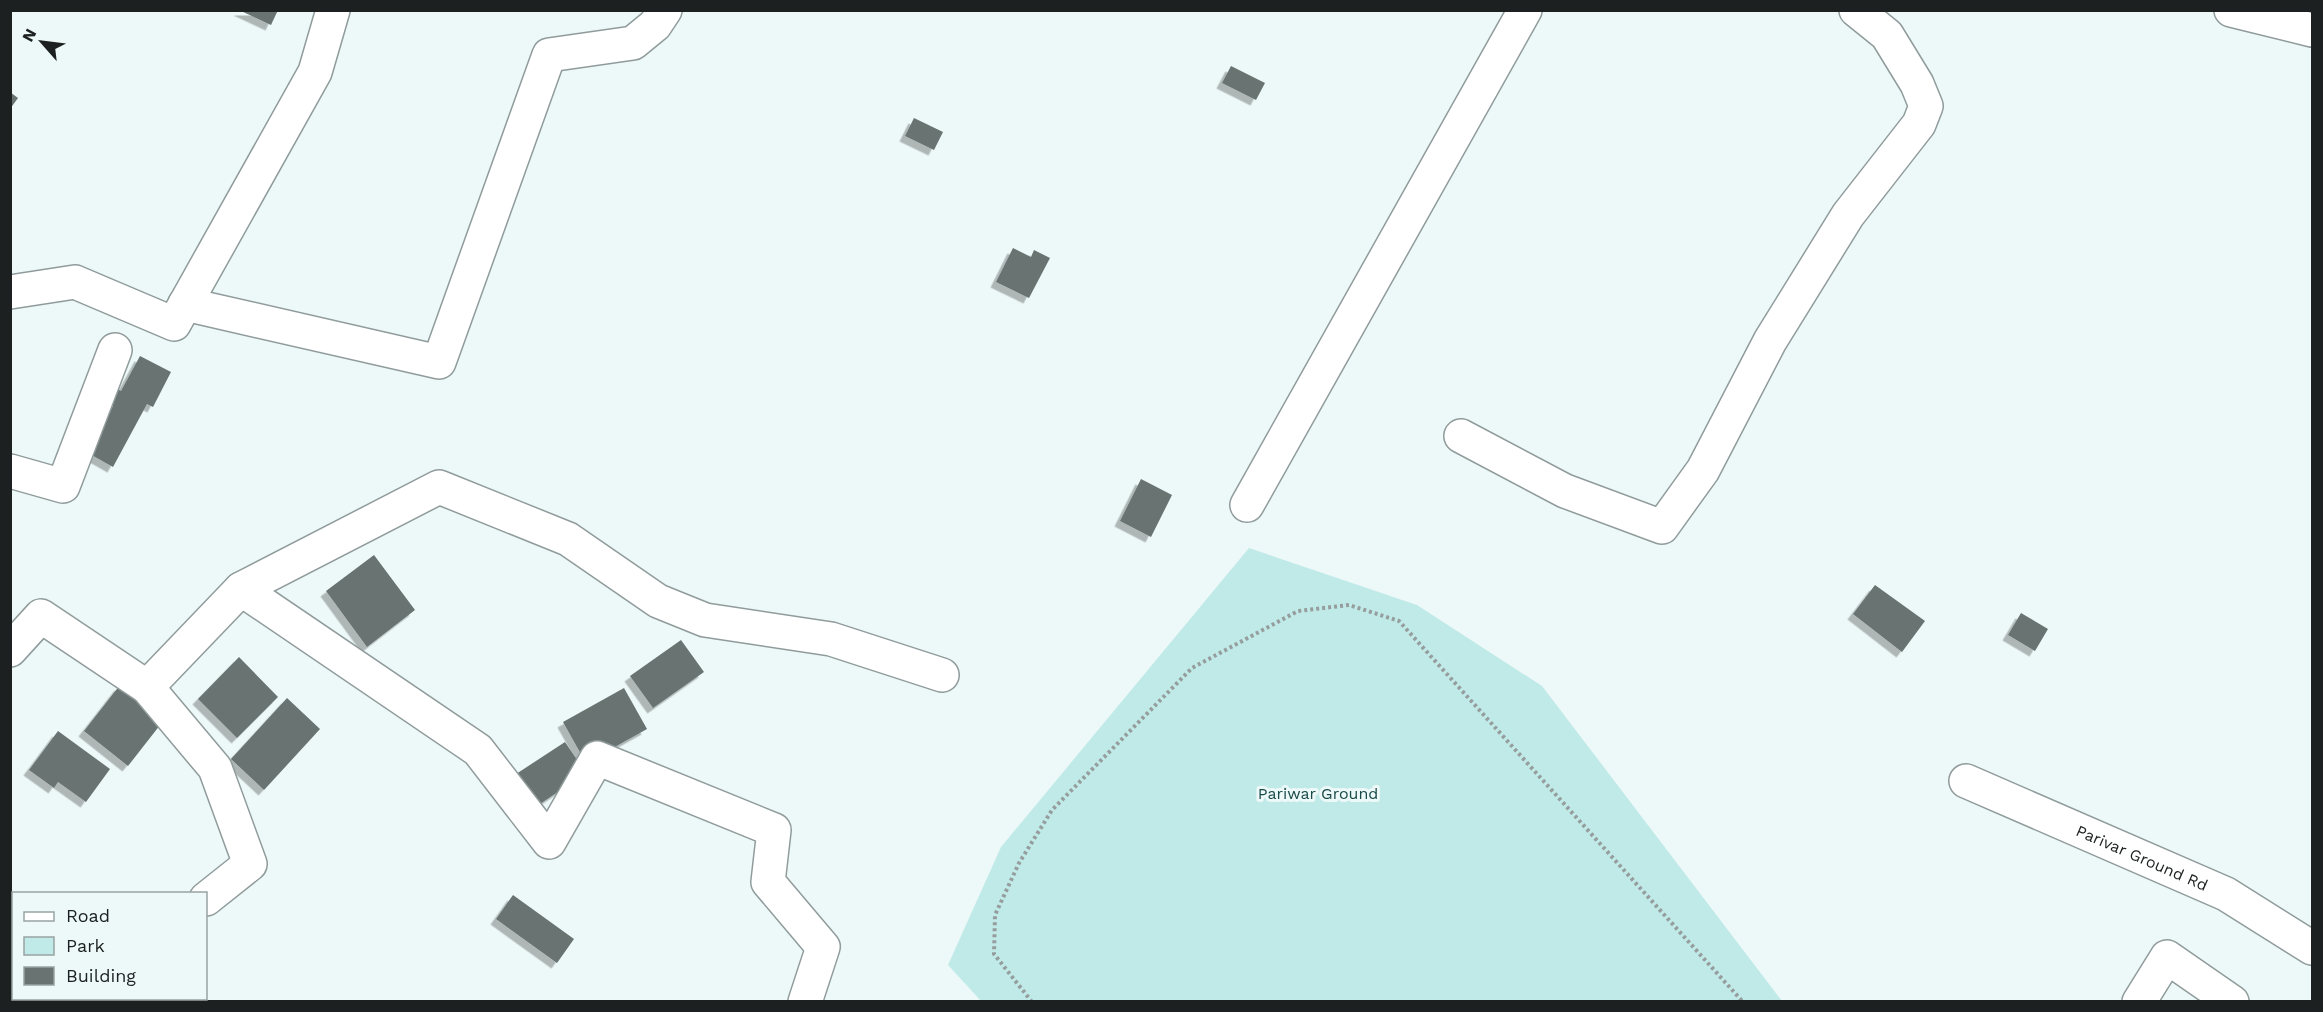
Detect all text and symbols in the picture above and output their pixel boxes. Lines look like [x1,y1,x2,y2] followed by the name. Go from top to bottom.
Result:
[12,12,72,72] north arrow
[18,25,40,45] text: N
[1258,784,1378,803] park label: Pariwar Ground
[2073,821,2211,894] street label: Parivar Ground Rd
[12,892,207,1000] legend
[66,905,110,926] text: Road
[66,935,105,956] text: Park
[66,965,136,986] text: Building

